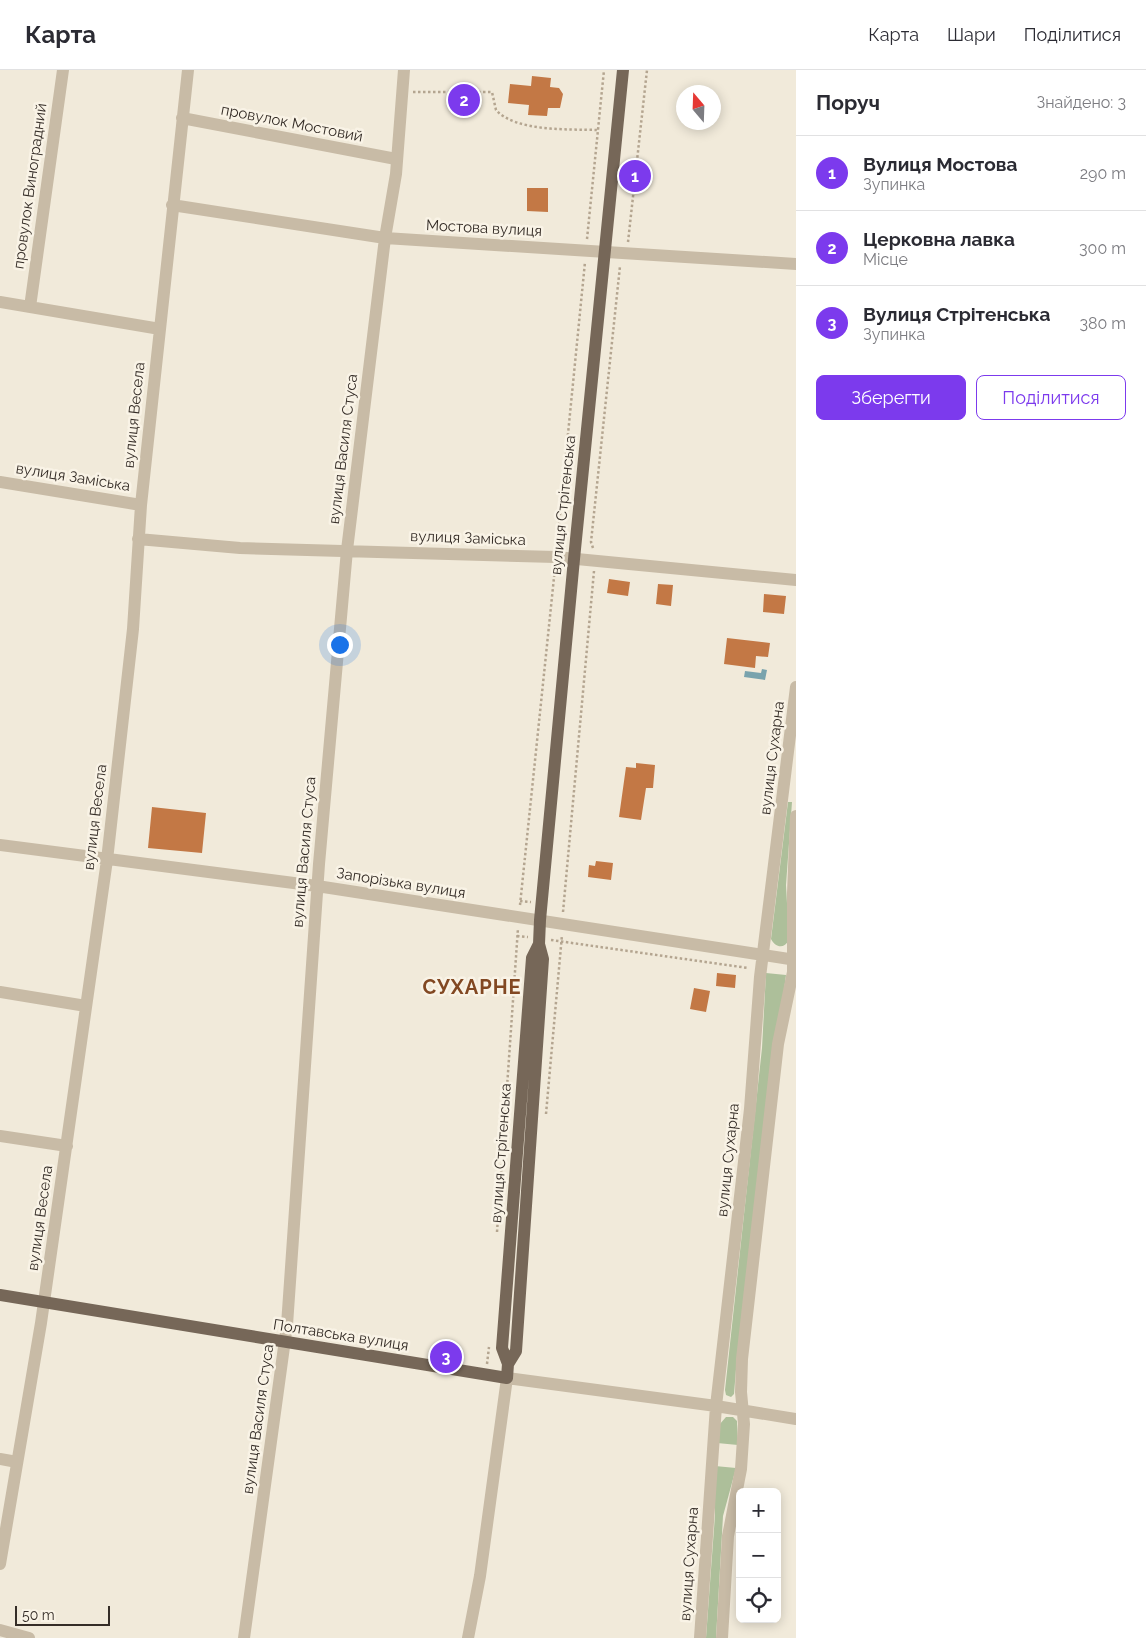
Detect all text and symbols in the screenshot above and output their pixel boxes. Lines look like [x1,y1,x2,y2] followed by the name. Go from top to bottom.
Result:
[25,20,96,49] text: Карта
[868,24,919,45] text: Карта
[947,24,996,45] text: Шари
[1024,24,1121,45] text: Поділитися
[448,81,480,119] pin: 2
[676,85,721,130] north arrow
[816,90,880,115] text: Поруч
[1037,93,1126,112] text: Знайдено: 3
[220,100,364,146] street label: провулок Мостовий
[9,102,51,270] street label: провулок Виноградний
[863,153,1017,175] text: Вулиця Мостова
[619,157,651,195] pin: 1
[828,164,836,183] text: 1
[1080,164,1126,183] text: 290 m
[863,175,925,194] text: Зупинка
[425,216,543,240] street label: Мостова вулиця
[863,228,1015,250] text: Церковна лавка
[827,239,837,258] text: 2
[1079,239,1126,258] text: 300 m
[863,250,908,269] text: Місце
[863,303,1050,325] text: Вулиця Стрітенська
[828,314,836,333] text: 3
[1079,314,1126,333] text: 380 m
[863,325,925,344] text: Зупинка
[119,361,149,469] street label: вулиця Весела
[325,373,361,525] street label: вулиця Василя Стуса
[816,375,966,420] button: Зберегти
[976,375,1126,420] button: Поділитися
[547,434,579,576] street label: вулиця Стрітенська
[15,459,131,495] street label: вулиця Заміська
[410,527,526,549] street label: вулиця Заміська
[327,632,353,658] your location
[756,700,788,816] street label: вулиця Сухарна
[80,763,110,871] street label: вулиця Весела
[288,776,320,928] street label: вулиця Василя Стуса
[335,864,467,902] street label: Запорізька вулиця
[422,975,522,999] district label: СУХАРНЕ
[487,1083,515,1223] street label: вулиця Стрітенська
[713,1102,743,1218] street label: вулиця Сухарна
[24,1164,56,1272] street label: вулиця Весела
[272,1315,410,1355] street label: Полтавська вулиця
[430,1338,462,1376] pin: 3
[239,1343,277,1495] street label: вулиця Василя Стуса
[736,1488,781,1623] map controls
[736,1488,781,1533] button: +
[676,1506,702,1622] street label: вулиця Сухарна
[736,1533,781,1578] button: −
[736,1578,781,1623] button: locate
[15,1603,110,1626] scale bar
[22,1607,55,1623] text: 50 m

